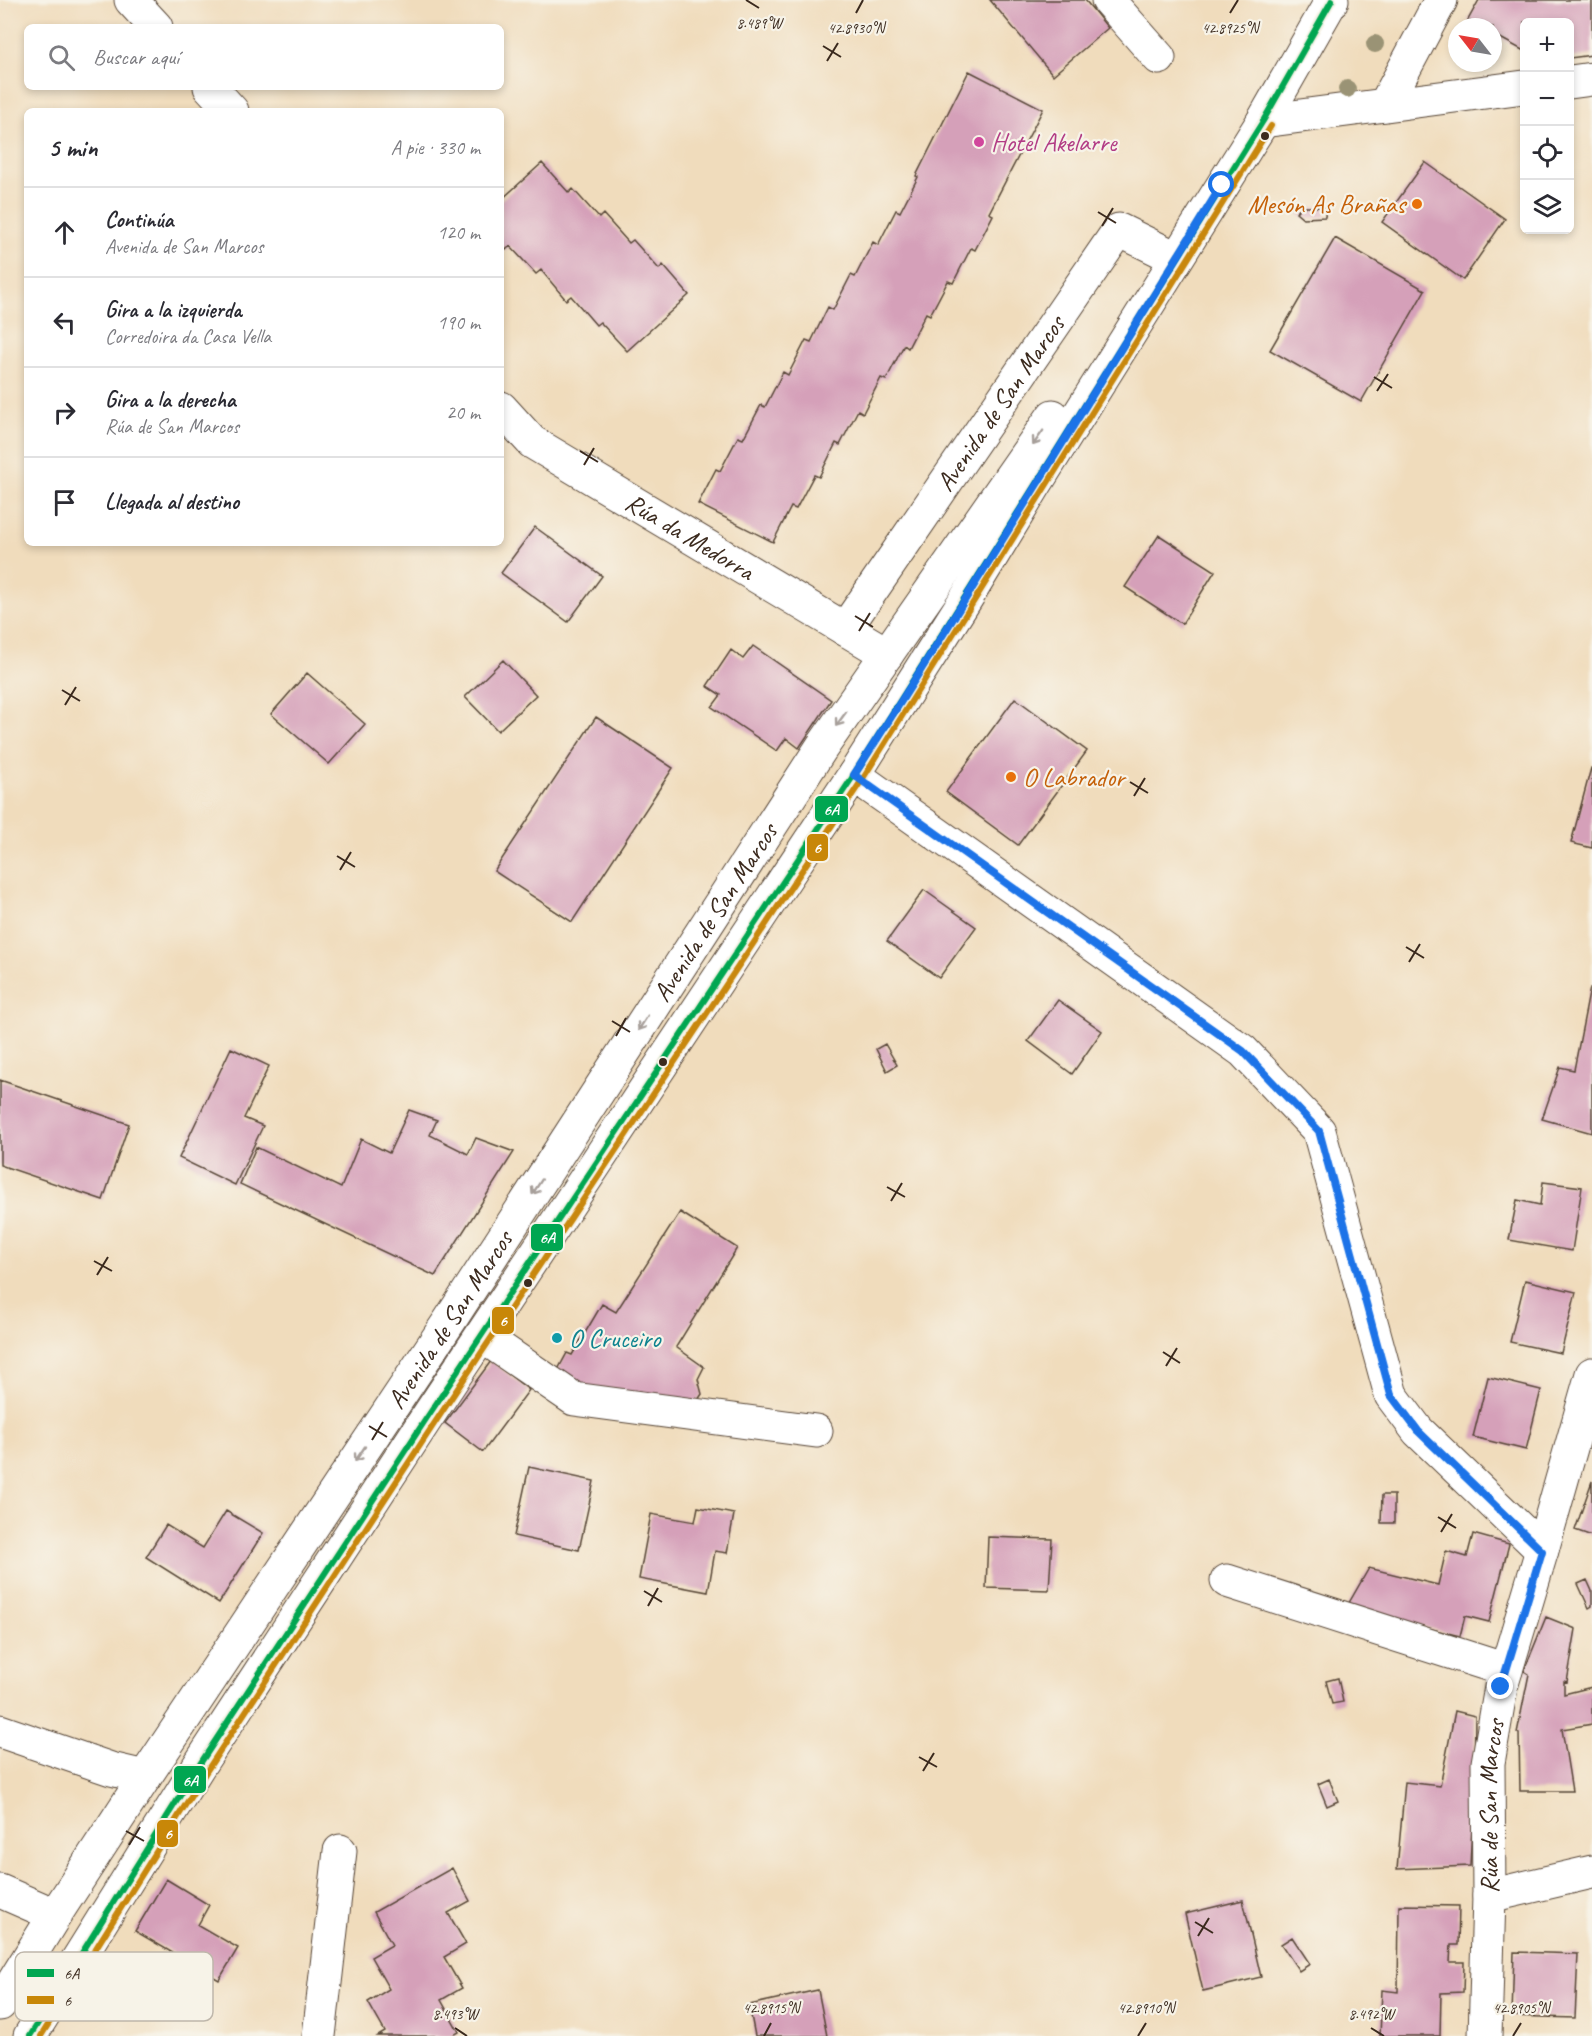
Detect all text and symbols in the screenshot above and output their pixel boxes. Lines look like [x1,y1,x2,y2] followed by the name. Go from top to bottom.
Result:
[736,14,785,33] text: 8.489°W
[1448,18,1502,72] north arrow
[1520,18,1574,234] map controls
[1520,18,1574,72] button: +
[828,19,887,38] text: 42.8930°N
[1202,19,1261,38] text: 42.8925°N
[24,24,504,90] search box
[45,41,78,74] icon: search
[93,43,179,71] text: Buscar aquí
[1520,72,1574,126] button: −
[991,126,1118,159] place label: Hotel Akelarre
[1520,126,1574,180] button: locate
[1259,130,1271,142] unlabelled marker
[48,131,97,164] text: 5 min
[391,135,480,160] text: A pie · 330 m
[972,135,986,149] marker: Hotel Akelarre
[1208,171,1234,197] route start
[1520,180,1574,234] button: layers
[1247,188,1407,221] place label: Mesón As Brañas
[1410,197,1424,211] marker: Mesón As Brañas
[105,206,173,234] text: Continúa
[48,216,81,249] icon: ahead
[437,220,480,245] text: 120 m
[105,234,263,259] text: Avenida de San Marcos
[105,296,242,324] text: Gira a la izquierda
[48,306,81,339] icon: left
[928,307,1073,497] street label: Avenida de San Marcos
[437,310,480,335] text: 190 m
[105,324,271,349] text: Corredoira da Casa Vella
[105,386,236,414] text: Gira a la derecha
[48,396,81,429] icon: right
[446,400,480,425] text: 20 m
[105,414,239,439] text: Rúa de San Marcos
[1032,429,1044,445] one-way arrow
[620,485,762,588] street label: Rúa da Medorra
[48,486,81,519] icon: arrive
[105,488,239,516] text: Llegada al destino
[835,711,847,727] one-way arrow
[1023,761,1127,794] place label: O Labrador
[1004,770,1018,784] marker: O Labrador
[814,795,849,823] line badge: 6A
[823,800,841,820] text: 6A
[645,815,786,1008] street label: Avenida de San Marcos
[806,833,829,862] line badge: 6
[813,838,822,858] text: 6
[637,1015,650,1032] one-way arrow
[657,1056,669,1068] unlabelled marker
[530,1178,543,1195] one-way arrow
[379,1223,521,1415] street label: Avenida de San Marcos
[530,1223,564,1252] line badge: 6A
[539,1228,557,1248] text: 6A
[522,1277,534,1289] unlabelled marker
[491,1306,515,1335] line badge: 6
[499,1311,508,1331] text: 6
[569,1322,662,1355] place label: O Cruceiro
[550,1331,564,1345] marker: O Cruceiro
[353,1446,366,1463] one-way arrow
[1487,1673,1513,1699] route end
[1471,1715,1512,1893] street label: Rúa de San Marcos
[173,1765,207,1794] line badge: 6A
[182,1771,200,1791] text: 6A
[156,1819,179,1848] line badge: 6
[164,1824,173,1844] text: 6
[15,1952,213,2021] legend
[64,1964,80,1984] text: 6A
[64,1991,72,2011] text: 6
[743,1999,802,2018] text: 42.8915°N
[1118,1999,1177,2018] text: 42.8910°N
[1493,1999,1552,2018] text: 42.8905°N
[432,2005,481,2024] text: 8.493°W
[1348,2005,1397,2024] text: 8.492°W

